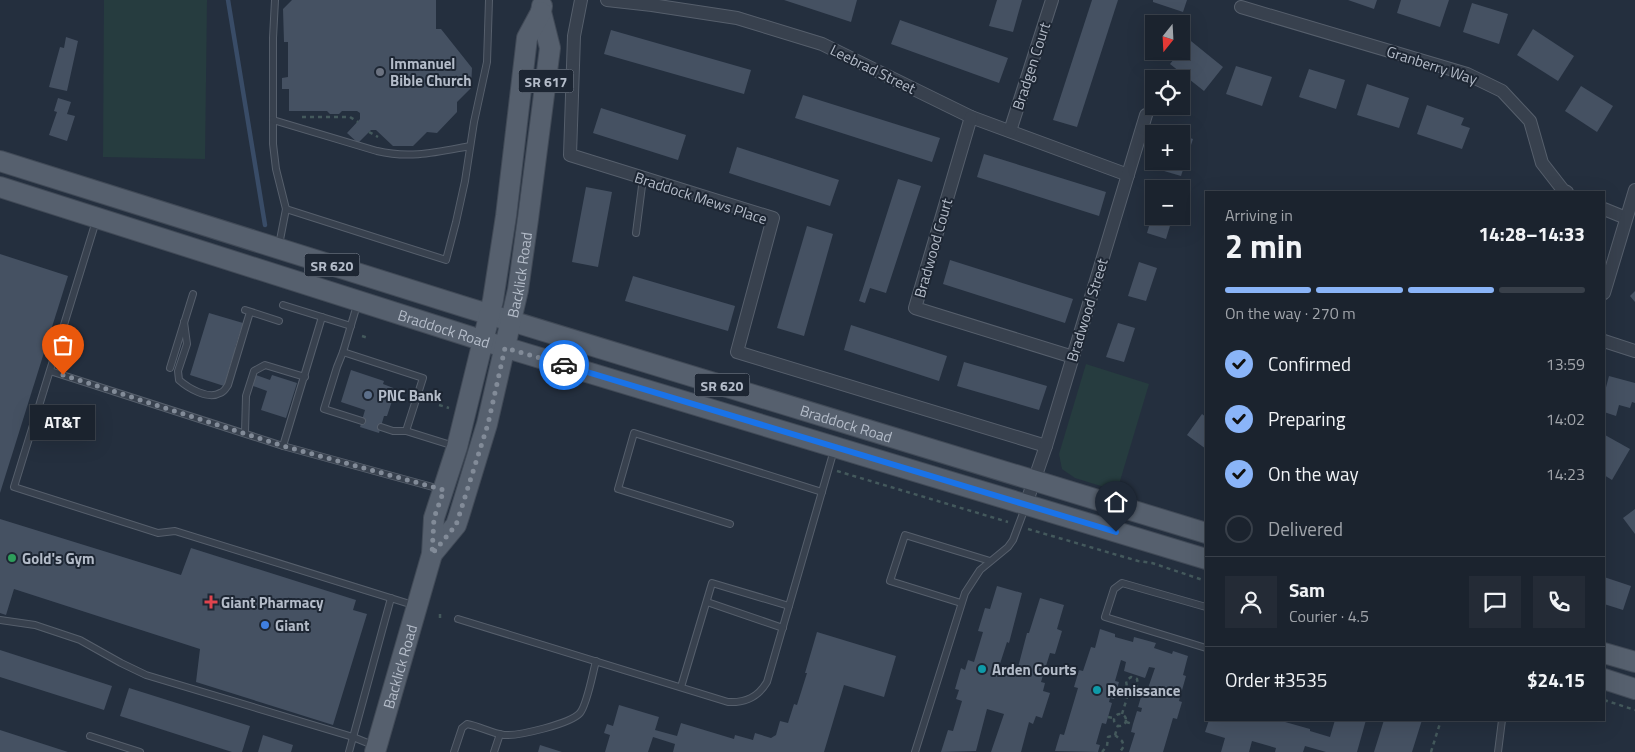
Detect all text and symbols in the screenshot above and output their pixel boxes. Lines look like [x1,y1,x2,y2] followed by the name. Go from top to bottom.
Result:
[1145,15,1190,60] north arrow
[1145,15,1190,225] map controls
[1006,19,1056,113] street label: Bradgen Court
[826,38,920,100] street label: Leebrad Street
[1384,40,1480,90] street label: Granberry Way
[390,52,471,92] place label: Immanuel Bible Church
[374,66,386,78] marker: Immanuel Bible Church
[518,70,574,92] road number: SR 617
[1145,70,1190,115] button: locate
[1145,125,1190,170] button: +
[632,166,770,230] street label: Braddock Mews Place
[1145,180,1190,225] button: −
[908,195,958,301] street label: Bradwood Court
[1225,203,1293,227] text: Arriving in
[1478,219,1585,248] text: 14:28–14:33
[1225,222,1303,270] text: 2 min
[500,230,538,320] street label: Backlick Road
[304,254,360,276] road number: SR 620
[1060,255,1114,365] street label: Bradwood Street
[1225,301,1356,325] text: On the way · 270 m
[395,303,493,354] street label: Braddock Road
[42,324,84,375] pin
[49,331,77,359] icon: bag
[539,340,589,390] courier
[1268,349,1351,378] text: Confirmed
[1225,350,1253,378] icon: check
[550,351,578,379] icon: car
[1546,352,1585,376] text: 13:59
[694,374,750,396] road number: SR 620
[378,384,442,407] place label: PNC Bank
[362,389,374,401] marker: PNC Bank
[797,398,895,448] street label: Braddock Road
[1268,404,1345,433] text: Preparing
[30,405,96,440] callout: AT&T
[1225,405,1253,433] icon: check
[1546,407,1585,431] text: 14:02
[44,410,81,434] text: AT&T
[1268,459,1359,488] text: On the way
[1225,460,1253,488] icon: check
[1546,462,1585,486] text: 14:23
[1095,481,1137,532] pin
[1102,488,1130,516] icon: home
[1268,514,1343,543] text: Delivered
[22,547,95,570] place label: Gold's Gym
[6,552,18,564] marker: Gold's Gym
[1289,575,1325,604] text: Sam
[1225,576,1277,628] button: person
[1469,576,1521,628] button: chat
[1533,576,1585,628] button: phone
[221,591,324,614] place label: Giant Pharmacy
[205,596,217,608] marker: Giant Pharmacy
[1289,604,1369,628] text: Courier · 4.5
[275,614,310,637] place label: Giant
[259,619,271,631] marker: Giant
[377,622,423,711] street label: Backlick Road
[992,658,1077,681] place label: Arden Courts
[976,663,988,675] marker: Arden Courts
[1225,665,1327,694] text: Order #3535
[1527,665,1585,694] text: $24.15
[1107,679,1181,702] place label: Renissance
[1091,684,1103,696] marker: Renissance

